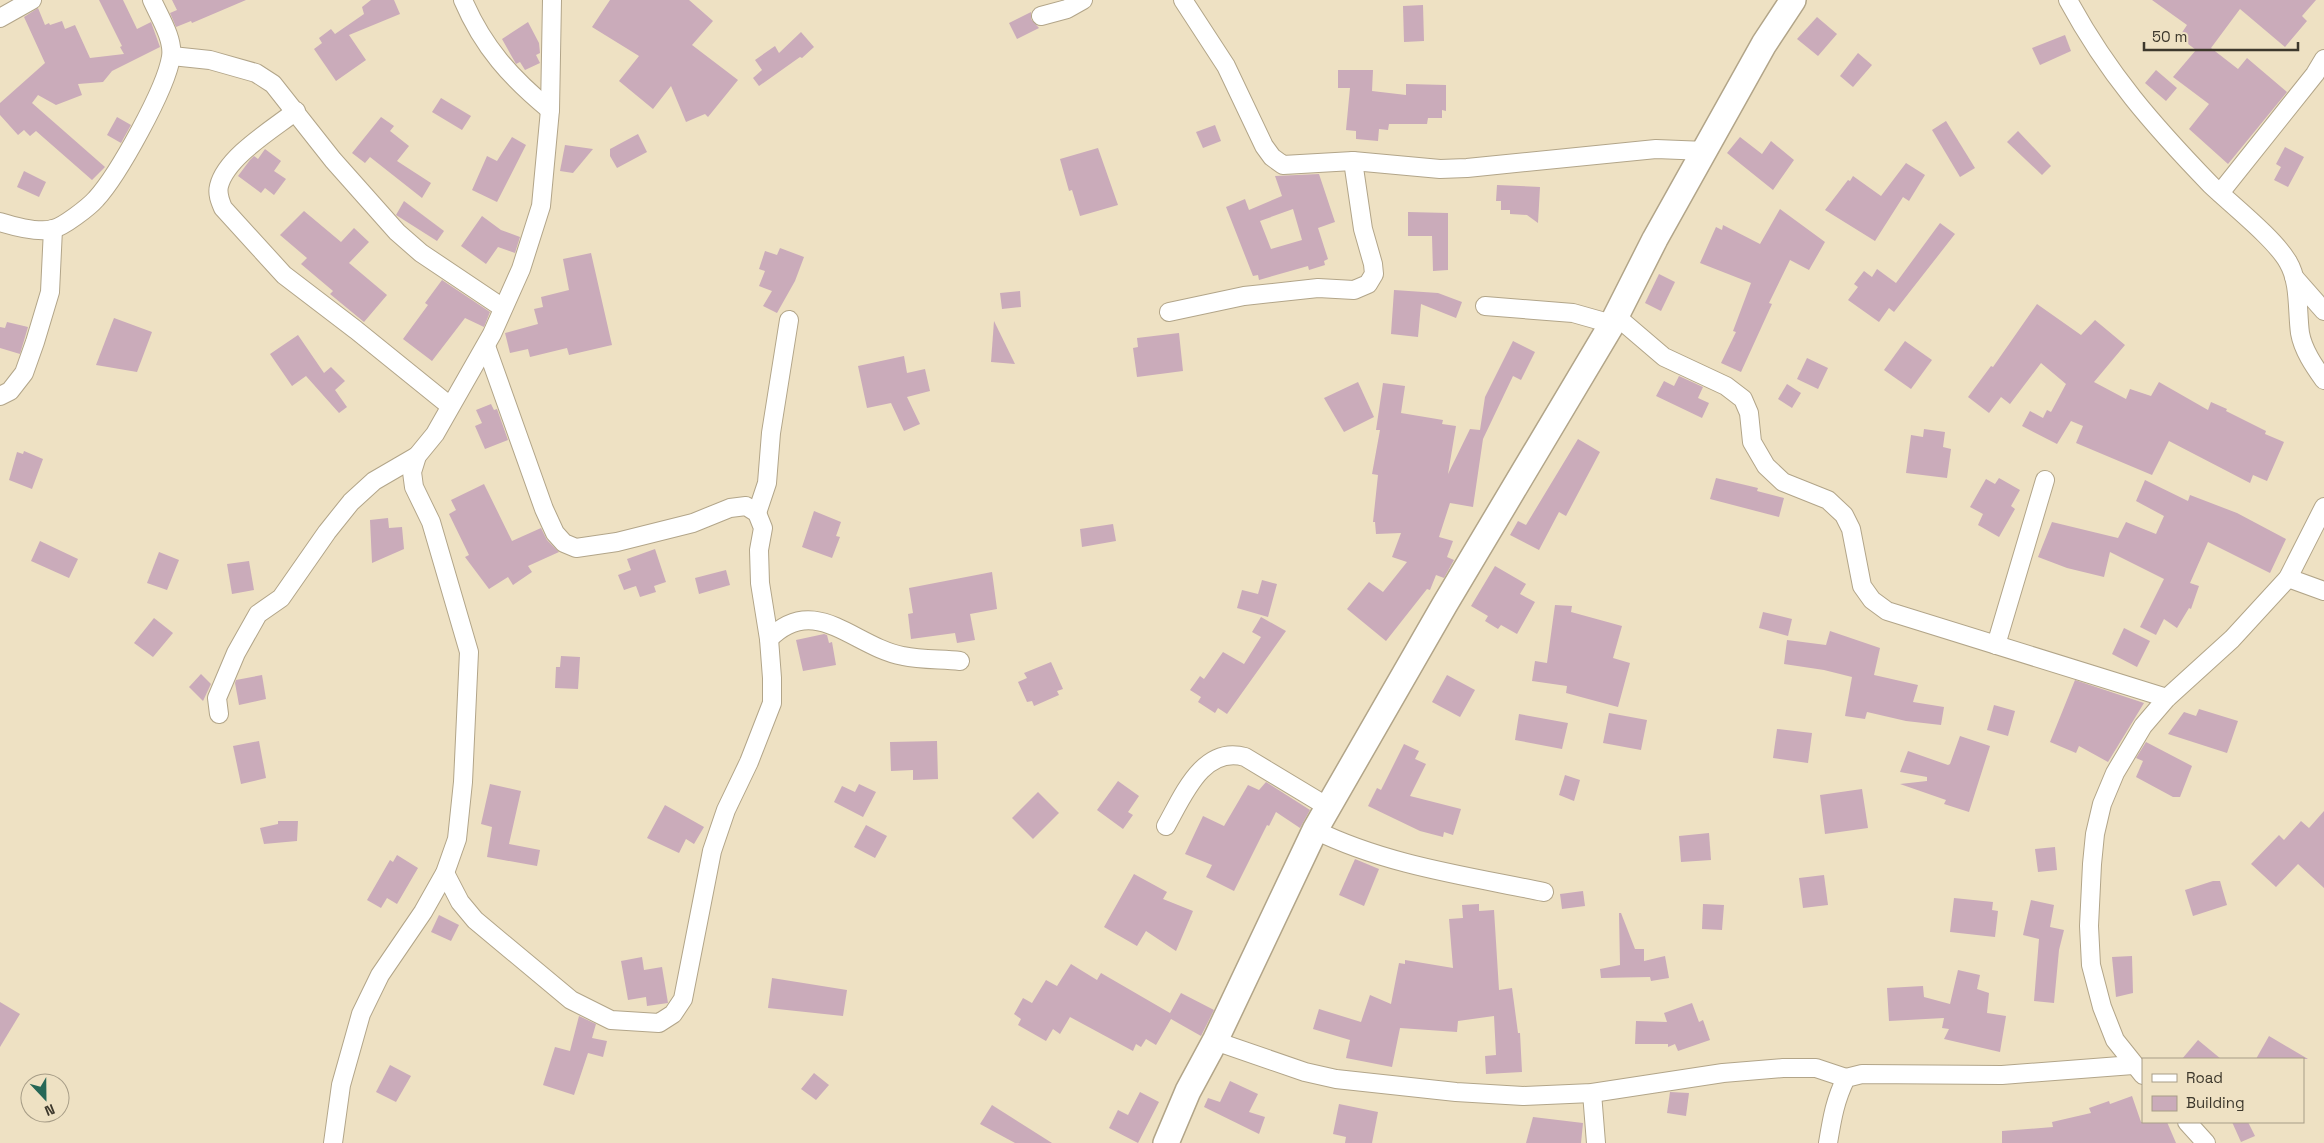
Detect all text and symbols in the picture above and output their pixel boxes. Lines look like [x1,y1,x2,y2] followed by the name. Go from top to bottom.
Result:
[2144,20,2298,52] scale bar
[2152,27,2187,46] text: 50 m
[2142,1058,2304,1123] legend
[2186,1068,2223,1087] text: Road
[20,1073,70,1123] north arrow
[2186,1093,2245,1112] text: Building
[42,1100,58,1120] text: N

